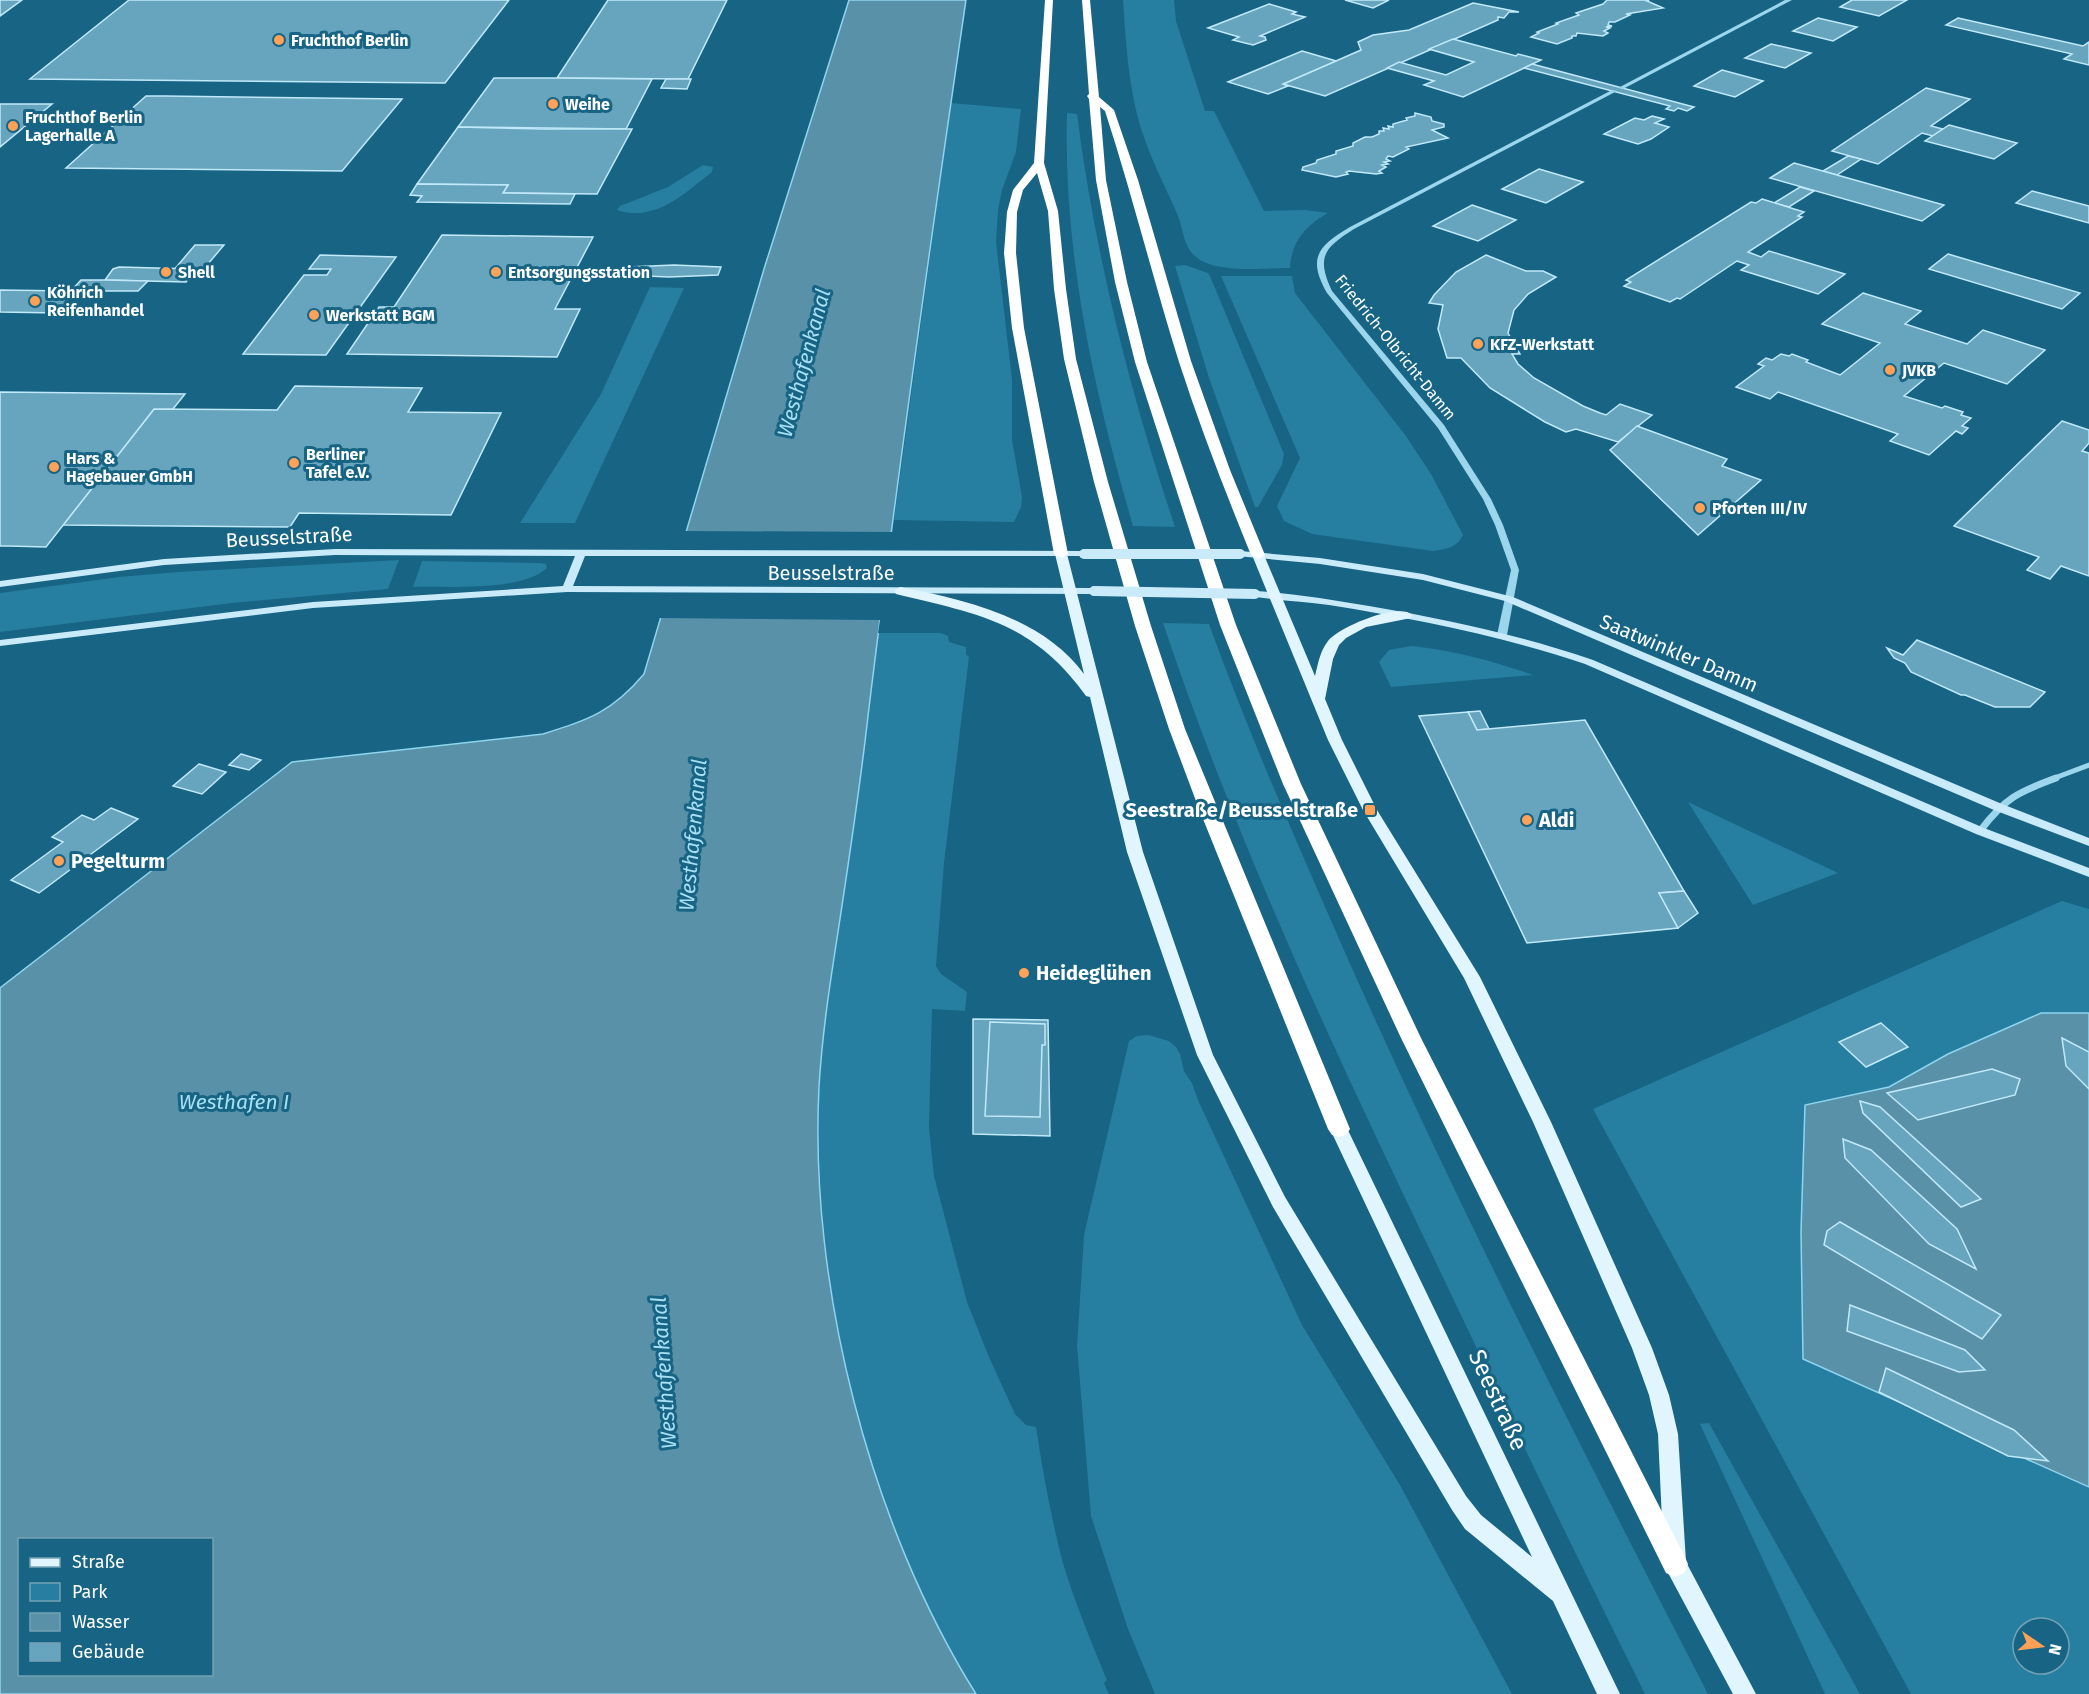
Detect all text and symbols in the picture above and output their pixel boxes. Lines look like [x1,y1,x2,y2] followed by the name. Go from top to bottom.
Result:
[291,31,409,50] place label: Fruchthof Berlin
[272,33,286,47] marker: Fruchthof Berlin
[565,95,610,114] place label: Weihe
[546,97,560,111] marker: Weihe
[25,108,143,145] place label: Fruchthof Berlin Lagerhalle A
[6,119,20,133] marker: Fruchthof Berlin Lagerhalle A
[178,263,215,282] place label: Shell
[508,263,650,282] place label: Entsorgungsstation
[159,265,173,279] marker: Shell
[489,265,503,279] marker: Entsorgungsstation
[1331,271,1460,424] street label: Friedrich-Olbricht-Damm
[47,283,144,320] place label: Köhrich Reifenhandel
[772,286,836,440] water label: Westhafenkanal
[28,294,42,308] marker: Köhrich Reifenhandel
[326,306,435,325] place label: Werkstatt BGM
[307,308,321,322] marker: Werkstatt BGM
[1490,335,1595,354] place label: KFZ-Werkstatt
[1471,337,1485,351] marker: KFZ-Werkstatt
[1901,361,1936,380] place label: JVKB
[1883,363,1897,377] marker: JVKB
[306,445,370,482] place label: Berliner Tafel e.V.
[66,449,193,486] place label: Hars & Hagebauer GmbH
[287,456,301,470] marker: Berliner Tafel e.V.
[47,460,61,474] marker: Hars & Hagebauer GmbH
[1712,499,1808,518] place label: Pforten III/IV
[1693,501,1707,515] marker: Pforten III/IV
[225,522,353,552] street label: Beusselstraße
[767,561,895,585] street label: Beusselstraße
[1596,609,1762,697] street label: Saatwinkler Damm
[673,758,713,912] water label: Westhafenkanal
[1125,798,1358,822] place label: Seestraße/Beusselstraße
[1363,803,1377,817] marker: Seestraße/Beusselstraße
[1538,808,1574,832] place label: Aldi
[1520,813,1534,827] marker: Aldi
[71,849,165,873] place label: Pegelturm
[52,854,66,868] marker: Pegelturm
[1036,961,1152,985] place label: Heideglühen
[1017,966,1031,980] marker: Heideglühen
[179,1089,289,1115] water label: Westhafen I
[646,1296,682,1450] water label: Westhafenkanal
[1463,1345,1533,1455] street label: Seestraße
[18,1538,213,1676] legend
[72,1551,125,1573] text: Straße
[72,1581,108,1603] text: Park
[72,1611,129,1633] text: Wasser
[2011,1616,2071,1676] north arrow
[72,1641,145,1663] text: Gebäude
[2045,1642,2066,1657] text: N

